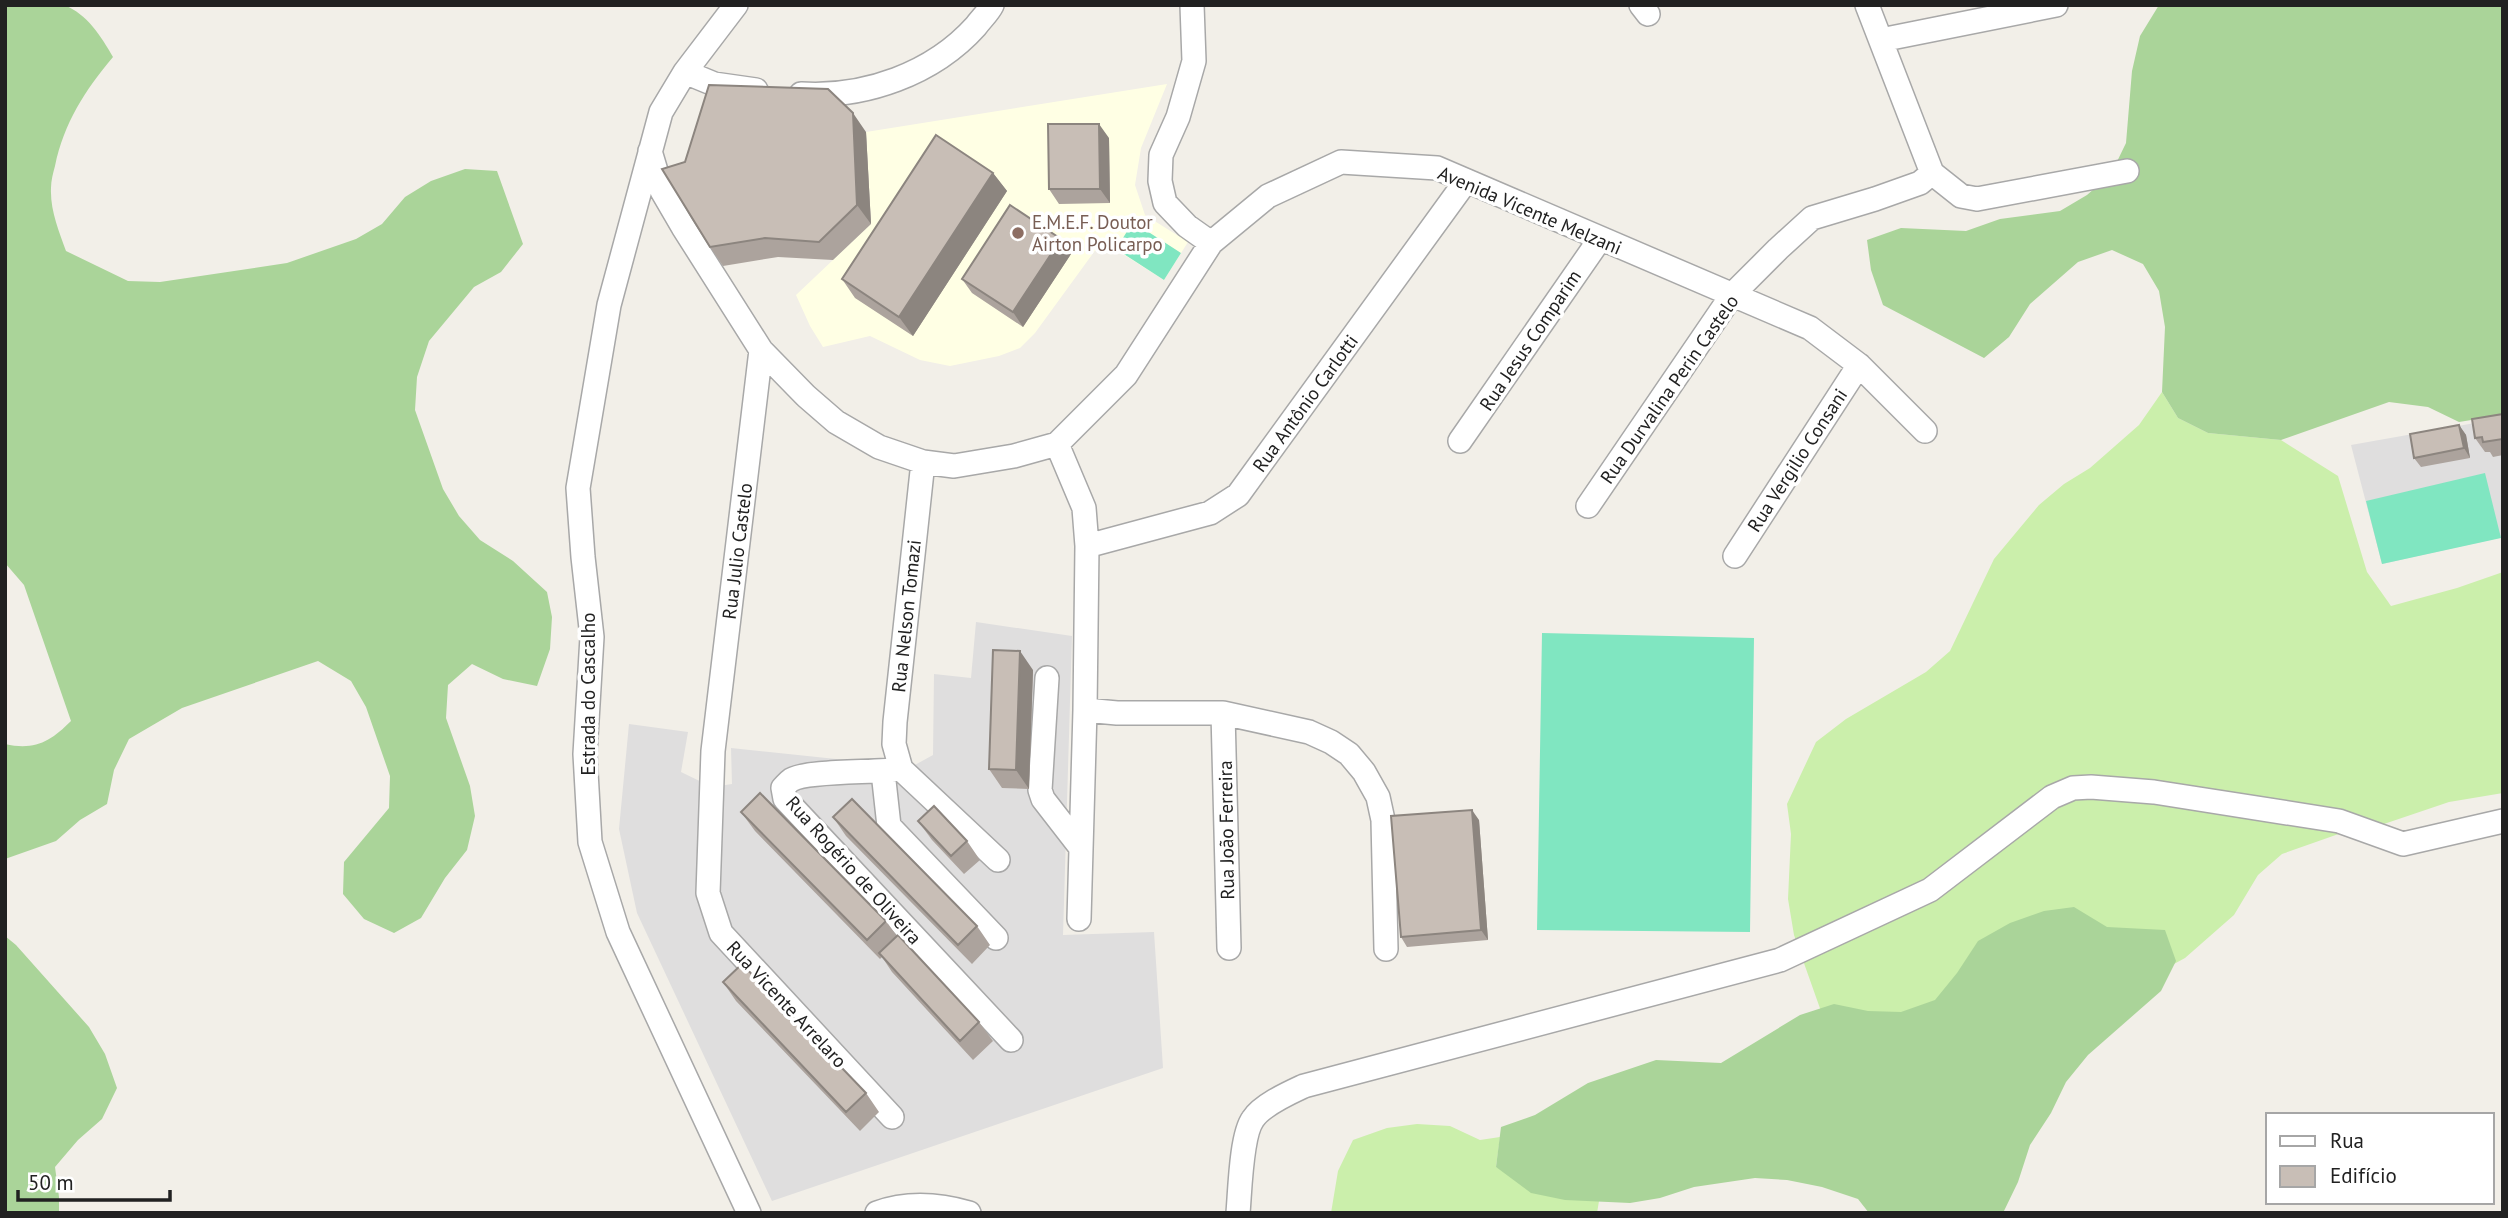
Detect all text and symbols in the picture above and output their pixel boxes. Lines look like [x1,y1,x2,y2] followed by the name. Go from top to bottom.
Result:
[1434,160,1626,260] street label: Avenida Vicente Melzani
[1032,210,1163,256] place label: E.M.E.F. Doutor Airton Policarpo
[1010,225,1026,241] marker: E.M.E.F. Doutor Airton Policarpo
[1474,265,1586,415] street label: Rua Jesus Comparim
[1595,290,1743,488] street label: Rua Durvalina Perin Castelo
[1247,330,1363,476] street label: Rua Antônio Carlotti
[1742,384,1852,536] street label: Rua Vergilio Consani
[717,482,757,620] street label: Rua Julio Castelo
[886,538,926,694] street label: Rua Nelson Tomazi
[576,613,600,775] street label: Estrada do Cascalho
[1213,760,1239,900] street label: Rua João Ferreira
[781,791,927,949] street label: Rua Rogério de Oliveira
[722,935,852,1073] street label: Rua Vicente Arrelaro
[2266,1113,2494,1204] legend
[2330,1127,2364,1154] text: Rua
[18,1158,170,1202] scale bar
[2330,1162,2397,1189] text: Edifício
[28,1169,74,1196] text: 50 m

